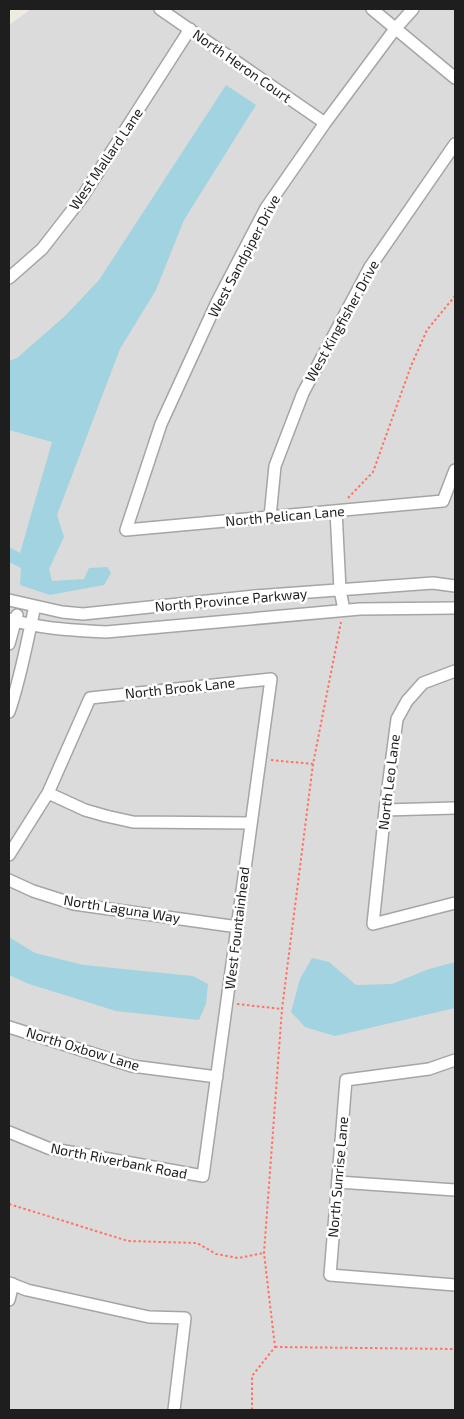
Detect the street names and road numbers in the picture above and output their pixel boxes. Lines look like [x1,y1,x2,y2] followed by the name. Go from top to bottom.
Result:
[190,25,295,106] street label: North Heron Court
[65,105,146,213] street label: West Mallard Lane
[204,191,283,320] street label: West Sandpiper Drive
[301,257,382,385] street label: West Kingfisher Drive
[225,502,345,529] street label: North Pelican Lane
[154,584,309,615] street label: North Province Parkway
[124,673,236,702] street label: North Brook Lane
[374,733,403,831] street label: North Leo Lane
[221,866,252,990] street label: West Fountainhead
[63,891,182,926] street label: North Laguna Way
[24,1023,142,1074] street label: North Oxbow Lane
[324,1116,351,1238] street label: North Sunrise Lane
[49,1139,189,1182] street label: North Riverbank Road

